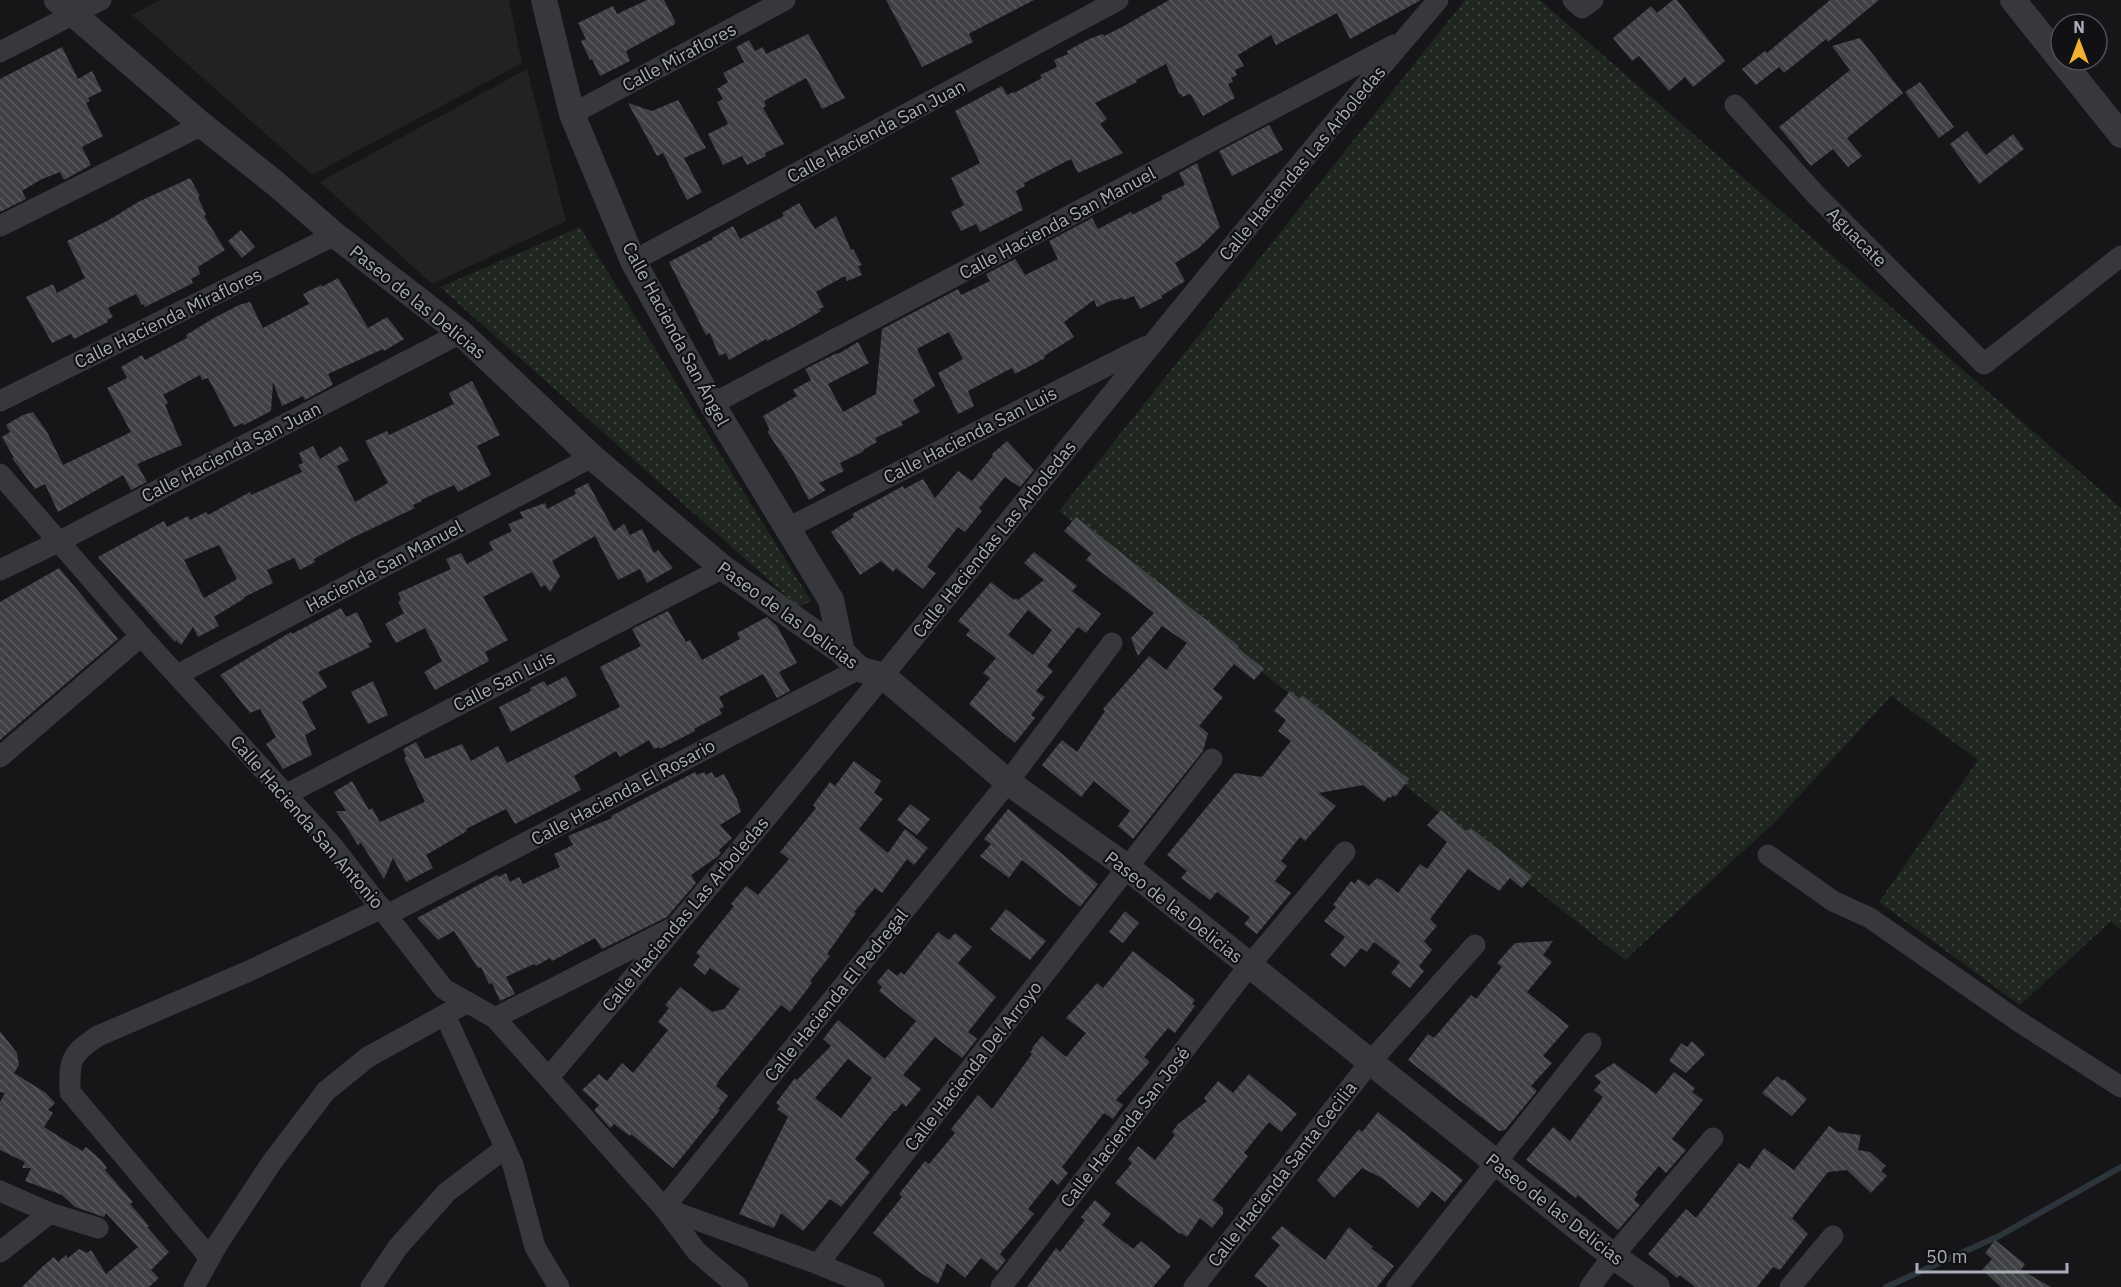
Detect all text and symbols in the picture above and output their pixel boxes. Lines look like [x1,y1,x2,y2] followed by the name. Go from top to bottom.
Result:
[2049,12,2109,72] north arrow
[618,17,740,97] street label: Calle Miraflores
[2073,17,2085,37] text: N
[1214,61,1390,265] street label: Calle Haciendas Las Arboledas
[783,74,969,188] street label: Calle Hacienda San Juan
[955,161,1159,285] street label: Calle Hacienda San Manuel
[1822,202,1892,272] street label: Aguacate
[618,238,734,430] street label: Calle Hacienda San Ángel
[345,240,491,364] street label: Paseo de las Delicias
[70,262,266,374] street label: Calle Hacienda Miraflores
[879,381,1061,489] street label: Calle Hacienda San Luis
[137,397,325,507] street label: Calle Hacienda San Juan
[907,436,1081,642] street label: Calle Haciendas Las Arboledas
[302,515,466,617] street label: Hacienda San Manuel
[713,556,863,674] street label: Paseo de las Delicias
[449,645,559,717] street label: Calle San Luis
[225,731,389,913] street label: Calle Hacienda San Antonio
[527,734,719,850] street label: Calle Hacienda El Rosario
[597,812,773,1016] street label: Calle Haciendas Las Arboledas
[1100,846,1248,968] street label: Paseo de las Delicias
[759,904,913,1086] street label: Calle Hacienda El Pedregal
[899,976,1047,1156] street label: Calle Hacienda Del Arroyo
[1055,1042,1195,1212] street label: Calle Hacienda San José
[1202,1076,1362,1271] street label: Calle Hacienda Santa Cecilia
[1481,1148,1629,1270] street label: Paseo de las Delicias
[1917,1236,2067,1274] scale bar
[1926,1245,1968,1268] text: 50 m

